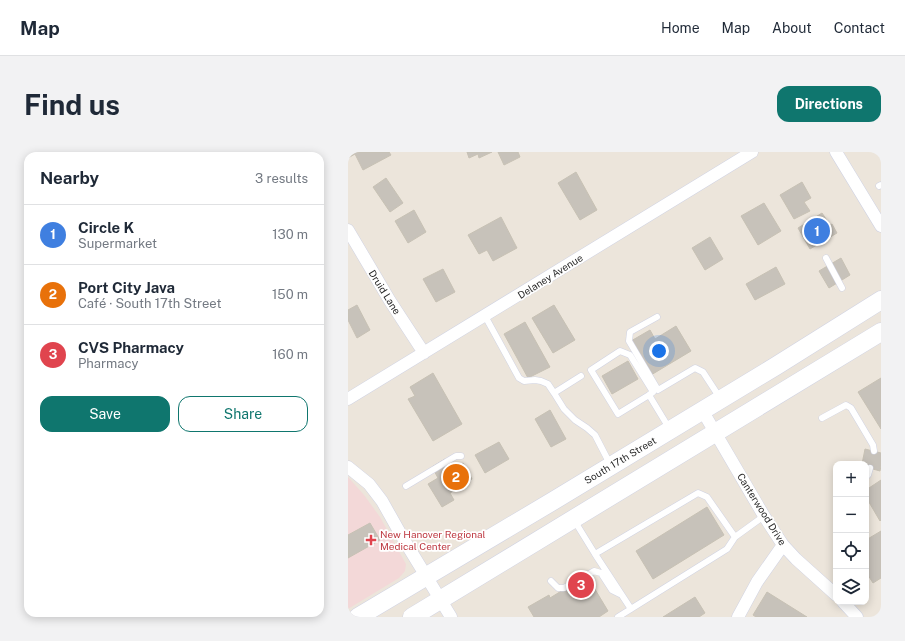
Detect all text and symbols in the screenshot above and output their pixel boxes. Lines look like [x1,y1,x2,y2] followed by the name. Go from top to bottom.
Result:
[20,17,60,39] text: Map
[661,20,700,36] text: Home
[722,20,750,36] text: Map
[772,20,812,36] text: About
[834,20,885,36] text: Contact
[777,86,881,122] button: Directions
[24,88,120,121] text: Find us
[40,168,99,188] text: Nearby
[255,171,308,186] text: 3 results
[804,216,830,246] pin: 1
[78,219,134,236] text: Circle K
[50,227,56,242] text: 1
[272,227,308,242] text: 130 m
[78,236,157,251] text: Supermarket
[515,251,585,301] street label: Delaney Avenue
[367,268,404,317] street label: Druid Lane
[78,279,175,296] text: Port City Java
[49,287,57,302] text: 2
[272,287,308,302] text: 150 m
[78,296,221,311] text: Café · South 17th Street
[78,339,184,356] text: CVS Pharmacy
[649,341,669,361] your location
[49,347,57,362] text: 3
[272,347,308,362] text: 160 m
[78,356,138,371] text: Pharmacy
[40,396,170,432] button: Save
[178,396,308,432] button: Share
[582,434,658,486] street label: South 17th Street
[833,461,869,605] map controls
[833,461,869,497] button: +
[443,462,469,492] pin: 2
[735,471,789,548] street label: Canterwood Drive
[833,497,869,533] button: −
[380,528,486,552] place label: New Hanover Regional Medical Center
[833,533,869,569] button: locate
[365,534,377,546] marker: New Hanover Regional Medical Center
[833,569,869,605] button: layers
[568,570,594,600] pin: 3

